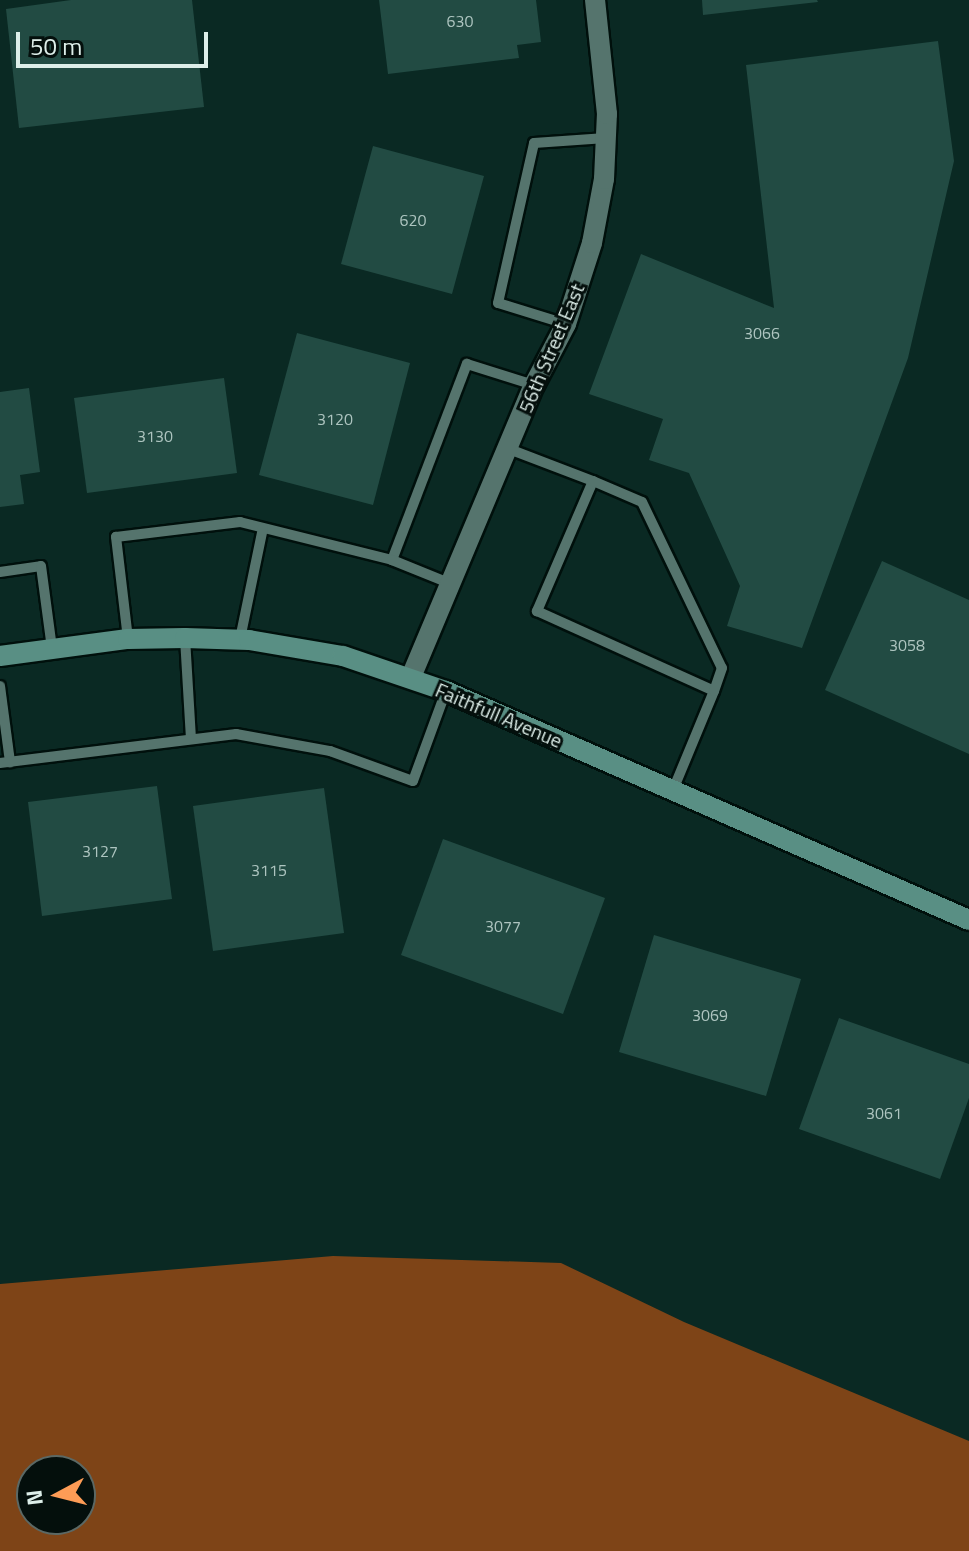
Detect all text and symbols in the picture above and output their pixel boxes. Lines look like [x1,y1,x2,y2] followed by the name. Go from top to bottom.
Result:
[447,11,473,31] house number: 630
[20,16,212,66] scale bar
[30,28,82,64] text: 50 m
[400,210,426,230] house number: 620
[513,280,589,416] street label: 56th Street East
[744,323,780,343] house number: 3066
[317,409,353,429] house number: 3120
[137,426,173,446] house number: 3130
[889,635,925,655] house number: 3058
[432,677,566,753] street label: Faithfull Avenue
[82,841,118,861] house number: 3127
[251,860,287,880] house number: 3115
[485,916,521,936] house number: 3077
[692,1005,728,1025] house number: 3069
[866,1103,902,1123] house number: 3061
[16,1455,96,1535] north arrow
[16,1488,52,1507] text: N

